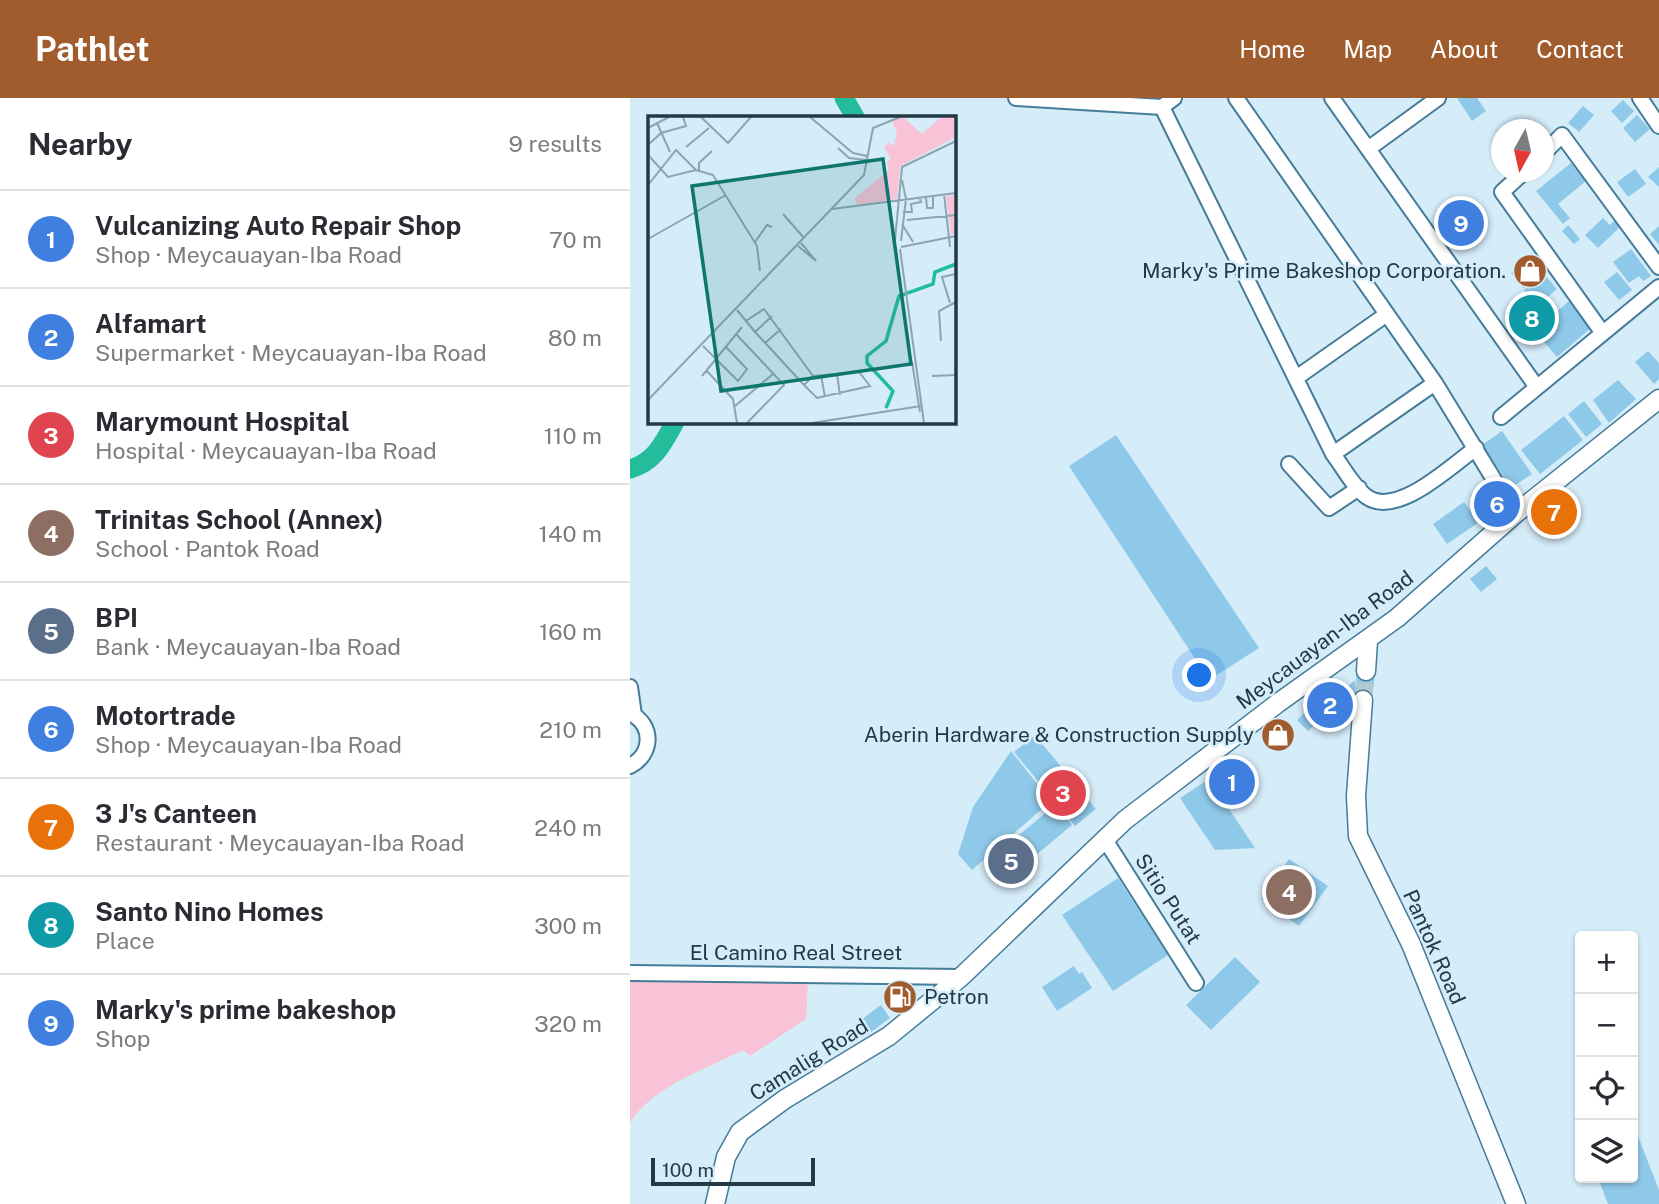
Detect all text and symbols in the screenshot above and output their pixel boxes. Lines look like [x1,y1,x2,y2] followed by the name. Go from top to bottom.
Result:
[35,30,150,68] text: Pathlet
[1239,35,1305,63] text: Home
[1343,35,1392,63] text: Map
[1430,35,1498,63] text: About
[1536,35,1624,63] text: Contact
[648,116,956,424] inset map
[1491,119,1554,182] north arrow
[28,126,132,162] text: Nearby
[509,130,602,157] text: 9 results
[1438,197,1484,249] pin: 9
[95,210,461,241] text: Vulcanizing Auto Repair Shop
[46,226,56,253] text: 1
[549,226,602,253] text: 70 m
[95,241,402,268] text: Shop · Meycauayan-Iba Road
[1511,252,1549,290] shop icon: Marky's Prime Bakeshop Corporation.
[1142,258,1506,283] place label: Marky's Prime Bakeshop Corporation.
[1509,292,1555,344] pin: 8
[95,308,207,339] text: Alfamart
[44,324,58,351] text: 2
[548,324,602,351] text: 80 m
[95,339,487,366] text: Supermarket · Meycauayan-Iba Road
[95,406,350,437] text: Marymount Hospital
[43,422,59,449] text: 3
[544,422,602,449] text: 110 m
[95,437,437,464] text: Hospital · Meycauayan-Iba Road
[1474,478,1520,530] pin: 6
[1531,486,1577,538] pin: 7
[95,504,384,535] text: Trinitas School (Annex)
[43,520,59,547] text: 4
[539,520,602,547] text: 140 m
[95,535,320,562] text: School · Pantok Road
[1231,565,1418,714] street label: Meycauayan-Iba Road
[95,602,138,633] text: BPI
[43,618,59,645] text: 5
[539,618,602,645] text: 160 m
[95,633,401,660] text: Bank · Meycauayan-Iba Road
[1182,658,1216,692] your location
[1307,679,1353,731] pin: 2
[95,700,236,731] text: Motortrade
[43,716,59,743] text: 6
[539,716,602,743] text: 210 m
[1259,716,1297,754] shop icon: Aberin Hardware & Construction Supply
[864,722,1254,747] place label: Aberin Hardware & Construction Supply
[95,731,402,758] text: Shop · Meycauayan-Iba Road
[1209,756,1255,808] pin: 1
[1040,767,1086,819] pin: 3
[95,798,257,829] text: 3 J's Canteen
[44,814,58,841] text: 7
[534,814,602,841] text: 240 m
[95,829,464,856] text: Restaurant · Meycauayan-Iba Road
[988,835,1034,887] pin: 5
[1130,849,1207,948] street label: Sitio Putat
[1266,866,1312,918] pin: 4
[1398,886,1471,1008] street label: Pantok Road
[95,896,324,927] text: Santo Nino Homes
[43,912,59,939] text: 8
[534,912,602,939] text: 300 m
[95,927,155,954] text: Place
[1575,931,1638,1183] map controls
[1575,931,1638,994] button: +
[690,940,902,965] street label: El Camino Real Street
[881,978,919,1016] fuel station icon: Petron
[924,984,989,1009] place label: Petron
[95,994,396,1025] text: Marky's prime bakeshop
[1575,994,1638,1057] button: −
[43,1010,59,1037] text: 9
[534,1010,602,1037] text: 320 m
[745,1013,873,1106] street label: Camalig Road
[95,1025,150,1052] text: Shop
[1575,1057,1638,1120] button: locate
[1575,1120,1638,1183] button: layers
[651,1155,816,1187] scale bar
[662,1159,714,1181] text: 100 m

